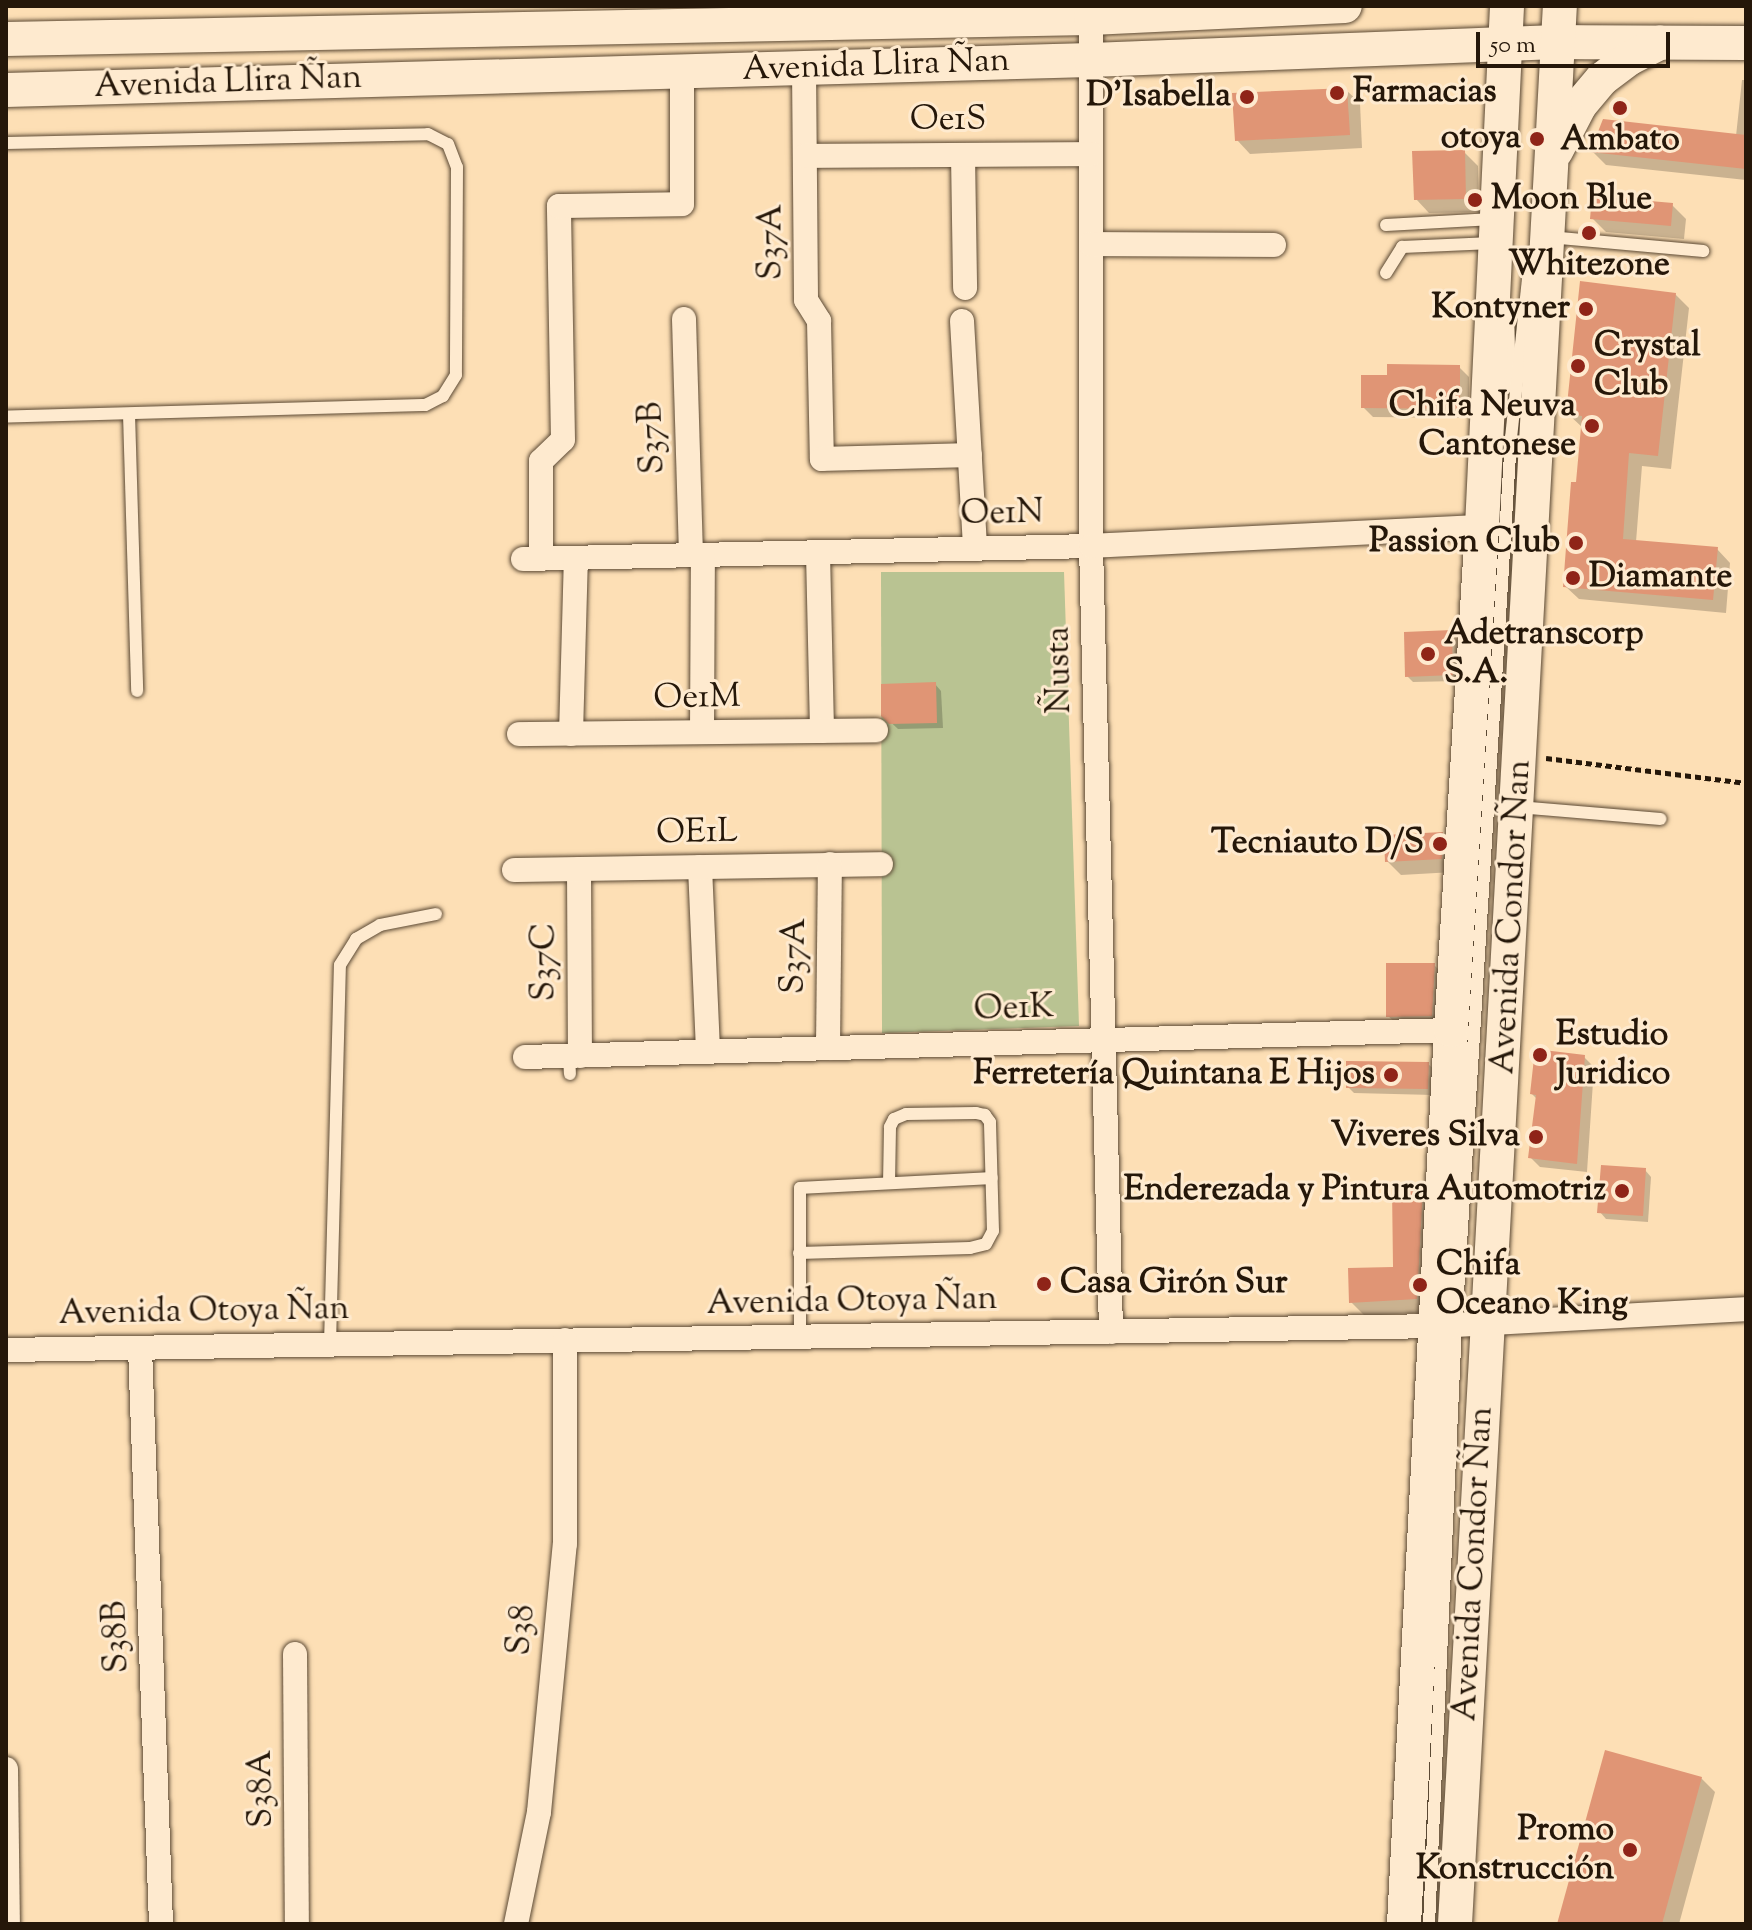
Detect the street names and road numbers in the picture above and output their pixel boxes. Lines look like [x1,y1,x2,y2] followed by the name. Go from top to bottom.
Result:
[741,41,1011,91] street label: Avenida Llira Ñan
[93,58,363,108] street label: Avenida Llira Ñan
[910,101,986,141] street label: Oe1S
[752,204,792,280] street label: S37A
[631,401,675,475] street label: S37B
[960,493,1044,535] street label: Oe1N
[1039,626,1081,714] street label: Ñusta
[653,677,741,719] street label: Oe1M
[1483,759,1541,1075] street label: Avenida Condor Ñan
[656,812,738,854] street label: OE1L
[774,917,816,995] street label: S37A
[525,923,565,1001] street label: S37C
[973,987,1055,1031] street label: Oe1K
[706,1279,998,1325] street label: Avenida Otoya Ñan
[58,1289,350,1335] street label: Avenida Otoya Ñan
[1445,1406,1503,1722] street label: Avenida Condor Ñan
[95,1600,139,1674] street label: S38B
[499,1603,545,1657] street label: S38
[241,1750,283,1828] street label: S38A

